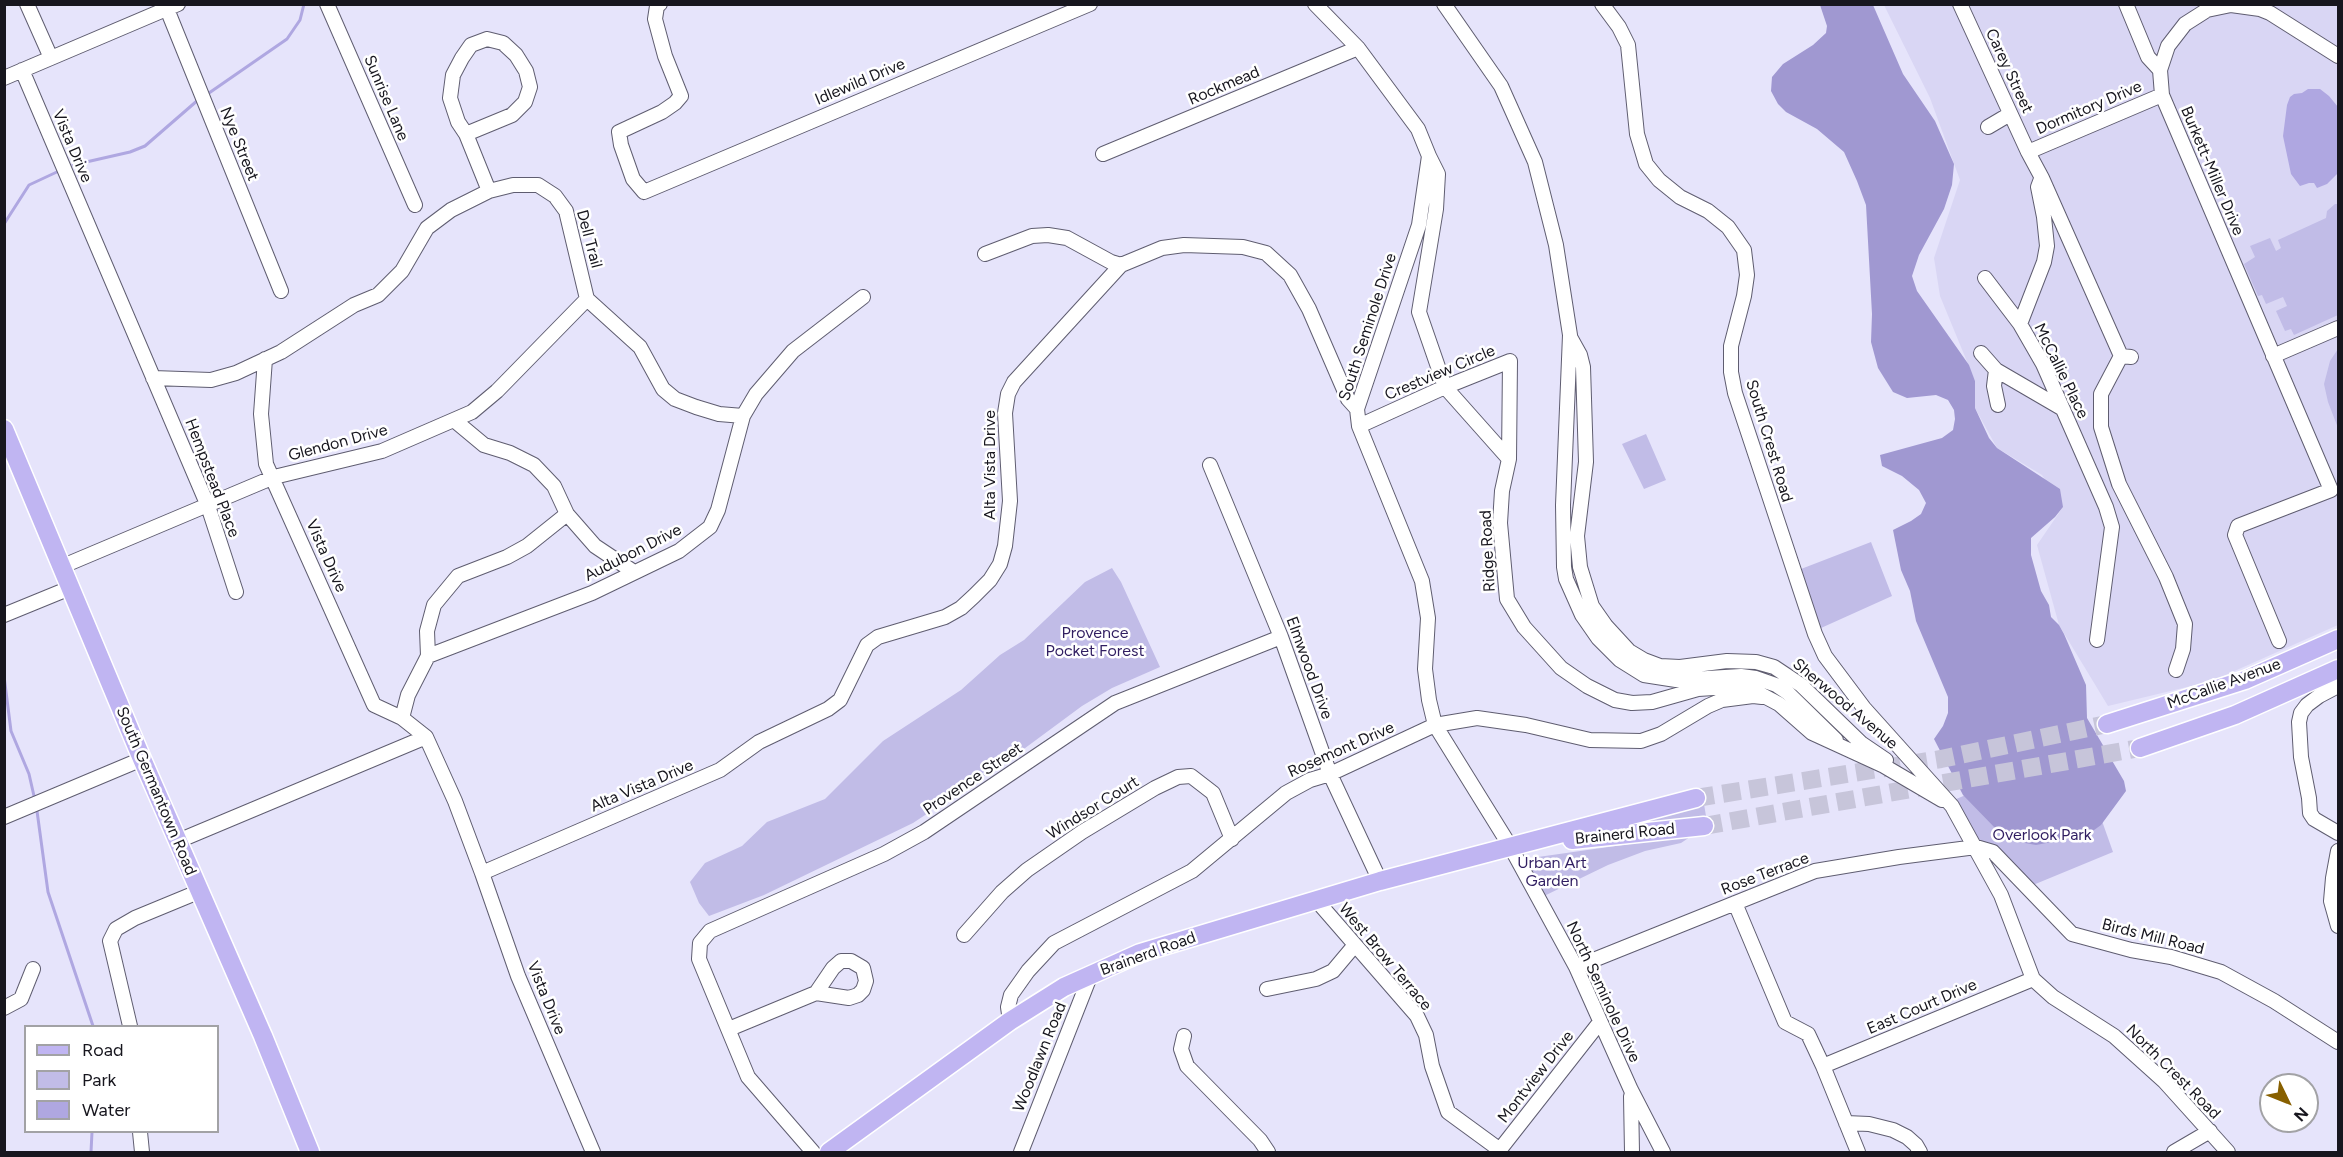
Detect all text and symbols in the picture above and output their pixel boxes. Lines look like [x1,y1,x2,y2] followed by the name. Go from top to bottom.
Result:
[1981,26,2037,116] street label: Carey Street
[359,52,413,144] street label: Sunrise Lane
[812,54,908,110] street label: Idlewild Drive
[1185,62,1263,110] street label: Rockmead
[2033,77,2145,139] street label: Dormitory Drive
[2176,103,2248,239] street label: Burkett-Miller Drive
[215,104,263,184] street label: Nye Street
[48,107,96,185] street label: Vista Drive
[572,208,606,270] street label: Dell Trail
[1335,251,1401,403] street label: South Seminole Drive
[2030,320,2092,422] street label: McCallie Place
[1382,341,1498,405] street label: Crestview Circle
[1741,378,1797,504] street label: South Crest Road
[980,410,1000,520] street label: Alta Vista Drive
[180,416,244,540] street label: Hempstead Place
[286,421,390,465] street label: Glendon Drive
[1476,510,1500,592] street label: Ridge Road
[301,517,351,595] street label: Vista Drive
[581,520,685,586] street label: Audubon Drive
[1282,614,1336,722] street label: Elmwood Drive
[1046,623,1144,661] park label: Provence Pocket Forest
[1789,654,1901,754] street label: Sherwood Avenue
[2165,655,2283,713] street label: McCallie Avenue
[112,704,200,878] street label: South Germantown Road
[1285,718,1397,782] street label: Rosemont Drive
[920,739,1026,819] street label: Provence Street
[588,756,696,816] street label: Alta Vista Drive
[1044,772,1142,844] street label: Windsor Court
[1574,819,1676,849] street label: Brainerd Road
[1993,825,2091,845] park label: Overlook Park
[1718,848,1812,900] street label: Rose Terrace
[1517,853,1587,891] park label: Urban Art Garden
[1334,899,1436,1015] street label: West Brow Terrace
[2100,915,2206,959] street label: Birds Mill Road
[1562,918,1644,1066] street label: North Seminole Drive
[1098,928,1198,980] street label: Brainerd Road
[523,959,569,1037] street label: Vista Drive
[1864,975,1980,1039] street label: East Court Drive
[1009,999,1071,1115] street label: Woodlawn Road
[2122,1021,2224,1123] street label: North Crest Road
[24,1025,219,1133] legend
[1494,1027,1578,1127] street label: Montview Drive
[82,1039,123,1061] text: Road
[82,1069,116,1091] text: Park
[2259,1073,2319,1133] north arrow
[82,1099,130,1121] text: Water
[2290,1103,2312,1125] text: N

